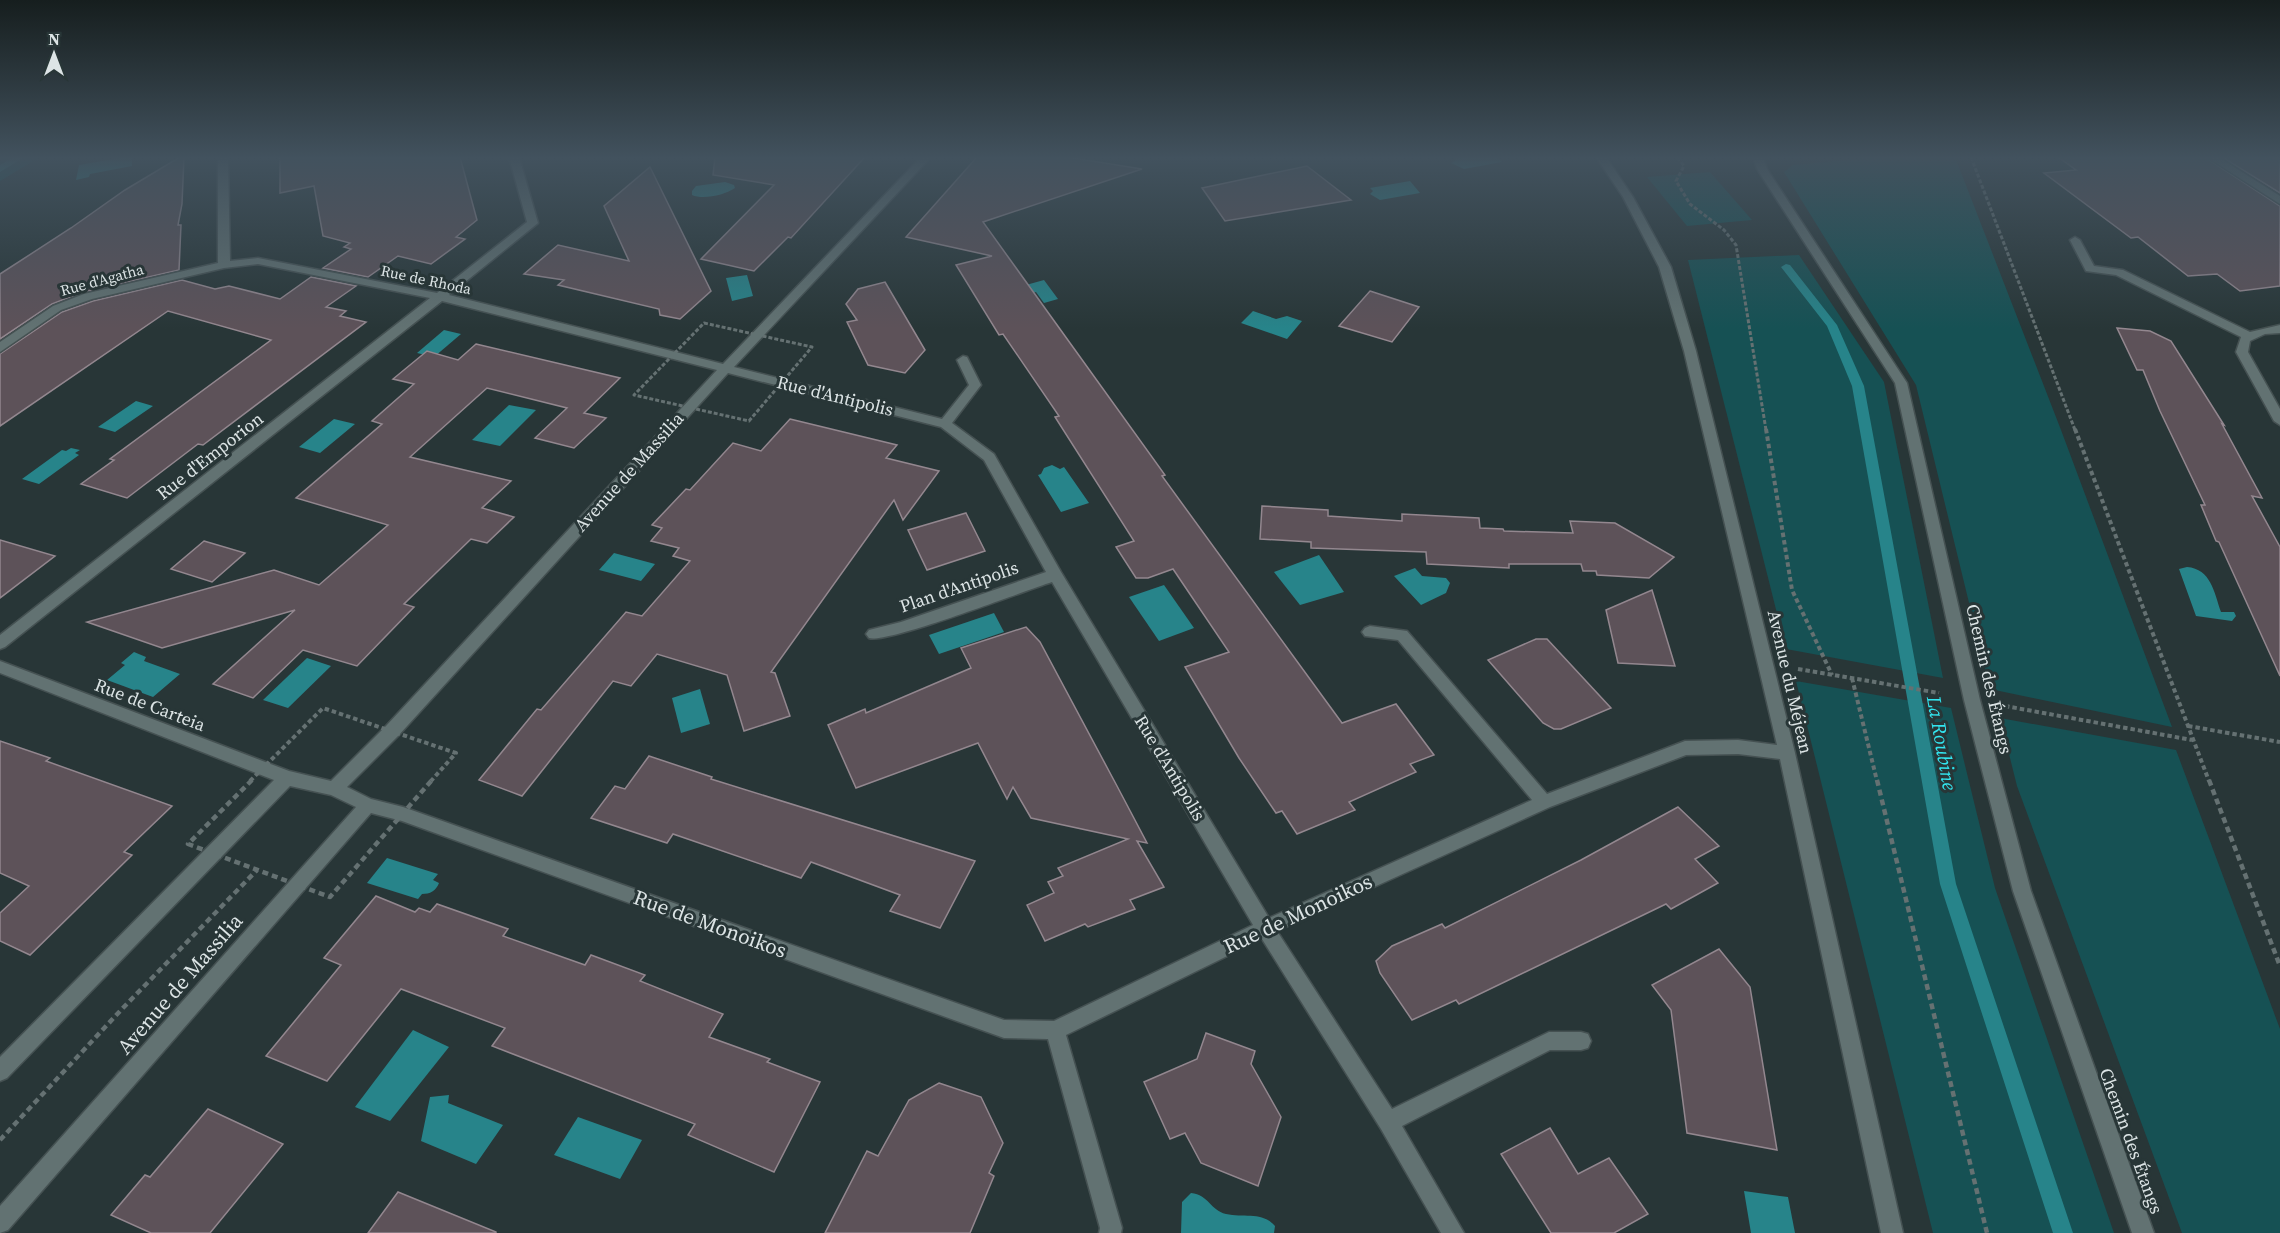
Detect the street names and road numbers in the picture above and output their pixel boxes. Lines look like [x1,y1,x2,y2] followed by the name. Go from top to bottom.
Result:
[58,258,146,301] street label: Rue d'Agatha
[379,260,474,299] street label: Rue de Rhoda
[774,369,896,422] street label: Rue d'Antipolis
[151,406,268,505] street label: Rue d'Emporion
[568,406,690,537] street label: Avenue de Massilia
[896,554,1022,619] street label: Plan d'Antipolis
[1960,601,2019,757] street label: Chemin des Étangs
[1762,607,1819,756] street label: Avenue du Méjean
[91,672,210,737] street label: Rue de Carteia
[1129,710,1212,825] street label: Rue d'Antipolis
[1219,866,1377,961] street label: Rue de Monoikos
[630,882,791,965] street label: Rue de Monoikos
[110,907,249,1060] street label: Avenue de Massilia
[2094,1065,2169,1217] street label: Chemin des Étangs

